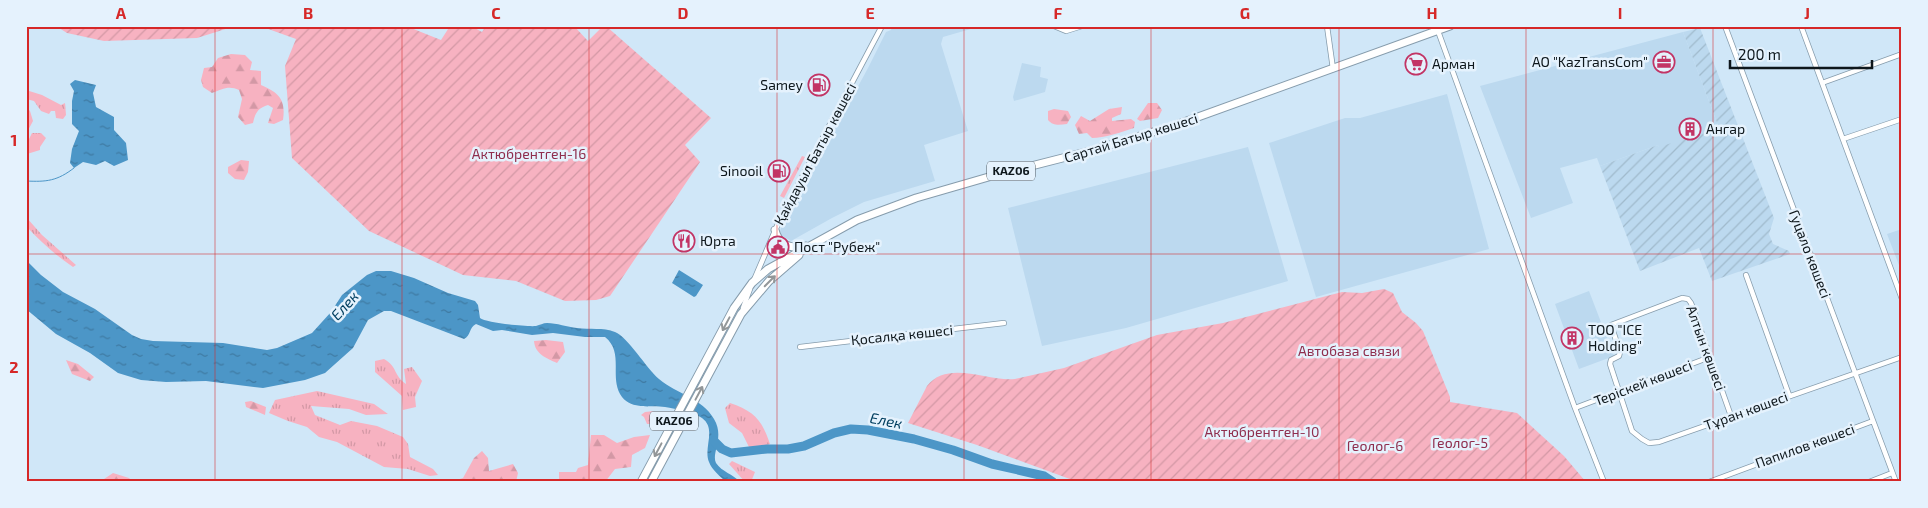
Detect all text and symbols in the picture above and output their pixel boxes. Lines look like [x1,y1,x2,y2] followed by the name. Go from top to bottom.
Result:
[116,3,127,22] text: A
[303,3,313,22] text: B
[491,3,501,22] text: C
[678,3,689,22] text: D
[865,3,875,22] text: E
[1054,3,1063,22] text: F
[1240,3,1250,22] text: G
[1426,3,1438,22] text: H
[1618,3,1622,22] text: I
[1804,3,1810,22] text: J
[1730,38,1873,70] scale bar
[1738,45,1781,63] text: 200 m
[1652,50,1676,74] office icon: АО "KazTransCom"
[1404,52,1428,76] supermarket icon: Арман
[1532,53,1648,70] place label: АО "KazTransCom"
[1432,55,1475,72] place label: Арман
[807,73,831,97] fuel station icon: Samey
[760,76,804,93] place label: Samey
[770,80,859,228] street label: Қайдауыл Батыр көшесі
[1062,109,1200,166] street label: Сартай Батыр көшесі
[1678,117,1702,141] building icon: Ангар
[1706,120,1745,137] place label: Ангар
[11,130,17,149] text: 1
[472,145,586,162] park label: Актюбрентген-16
[767,159,791,183] fuel station icon: Sinooil
[720,162,764,179] place label: Sinooil
[987,162,1035,180] road number: KАZ06
[1786,207,1835,300] street label: Гуцало көшесі
[672,229,696,253] restaurant icon: Юрта
[700,232,736,249] place label: Юрта
[766,235,790,259] public building icon: Пост "Рубеж"
[794,238,880,255] place label: Пост "Рубеж"
[764,275,776,287] one-way arrow
[327,287,362,324] water label: Елек
[1683,303,1730,393] street label: Алтын көшесі
[721,316,731,331] one-way arrow
[850,321,954,348] street label: Қосалқа көшесі
[1588,321,1642,354] place label: ТОО "ICE Holding"
[1560,326,1584,350] building icon: ТОО "ICE Holding"
[1298,342,1400,359] park label: Автобаза связи
[1591,356,1694,409] street label: Теріскей көшесі
[9,357,19,376] text: 2
[694,386,704,400] one-way arrow
[1702,387,1790,434] street label: Тұран көшесі
[868,408,904,432] water label: Елек
[650,412,698,431] road number: KАZ06
[1753,420,1857,471] street label: Папилов көшесі
[1205,423,1319,440] park label: Актюбрентген-10
[1432,434,1488,451] park label: Геолог-5
[1347,437,1403,454] park label: Геолог-6
[653,442,663,457] one-way arrow

